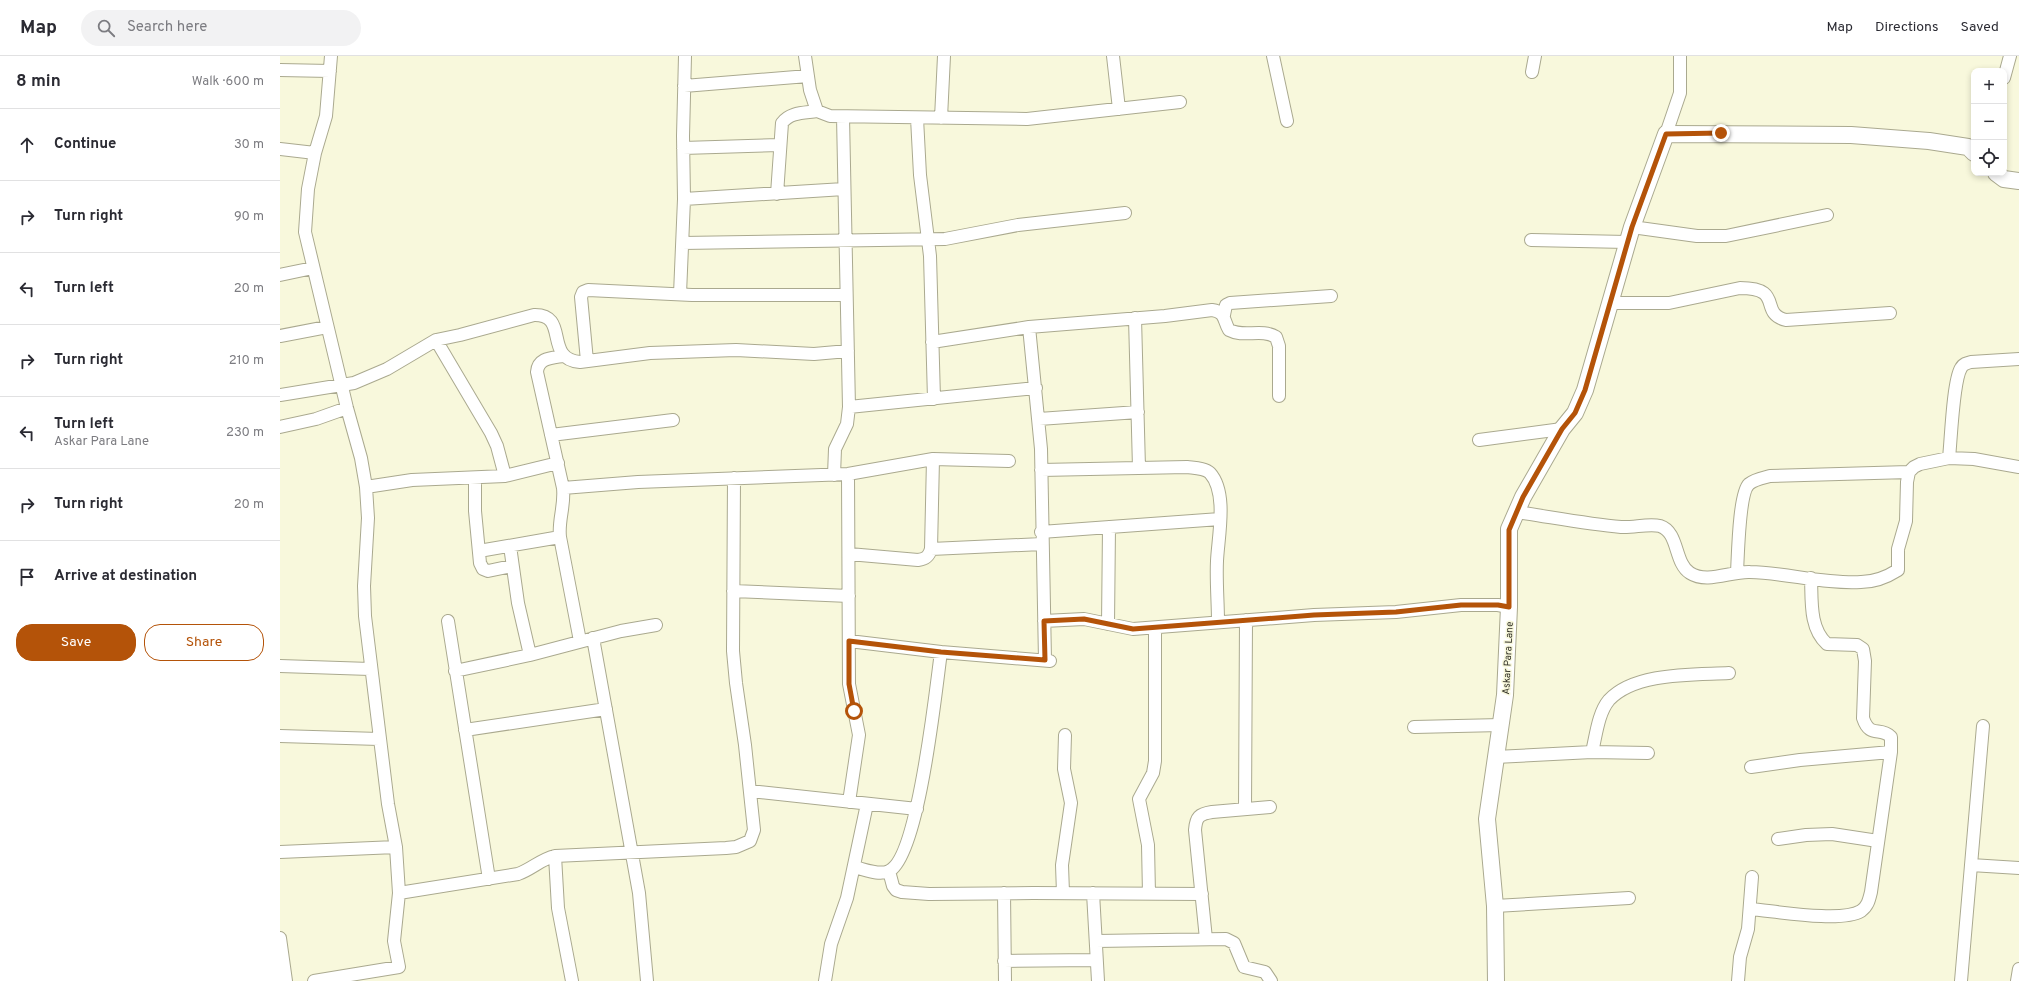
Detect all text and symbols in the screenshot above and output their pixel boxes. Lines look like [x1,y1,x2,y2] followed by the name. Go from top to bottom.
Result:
[81,10,361,46] search box
[20,16,57,40] text: Map
[95,17,117,39] icon: search
[127,18,207,37] text: Search here
[1827,19,1853,36] text: Map
[1875,19,1939,36] text: Directions
[1961,19,1999,36] text: Saved
[1971,68,2007,176] map controls
[1971,68,2007,104] button: +
[16,71,61,93] text: 8 min
[192,74,264,90] text: Walk · 600 m
[1971,104,2007,140] button: −
[1712,124,1730,142] route end
[16,134,38,156] icon: ahead
[54,135,116,154] text: Continue
[234,137,264,153] text: 30 m
[1971,140,2007,176] button: locate
[16,206,38,228] icon: right
[54,207,123,226] text: Turn right
[234,209,264,225] text: 90 m
[16,278,38,300] icon: left
[54,279,114,298] text: Turn left
[234,281,264,297] text: 20 m
[16,350,38,372] icon: right
[54,351,123,370] text: Turn right
[229,353,264,369] text: 210 m
[54,415,114,434] text: Turn left
[16,422,38,444] icon: left
[226,425,264,441] text: 230 m
[54,434,149,450] text: Askar Para Lane
[16,494,38,516] icon: right
[54,495,123,514] text: Turn right
[234,497,264,513] text: 20 m
[16,566,38,588] icon: arrive
[54,567,197,586] text: Arrive at destination
[1500,621,1517,695] street label: Askar Para Lane
[16,624,136,661] button: Save
[144,624,264,661] button: Share
[845,702,863,720] route start

